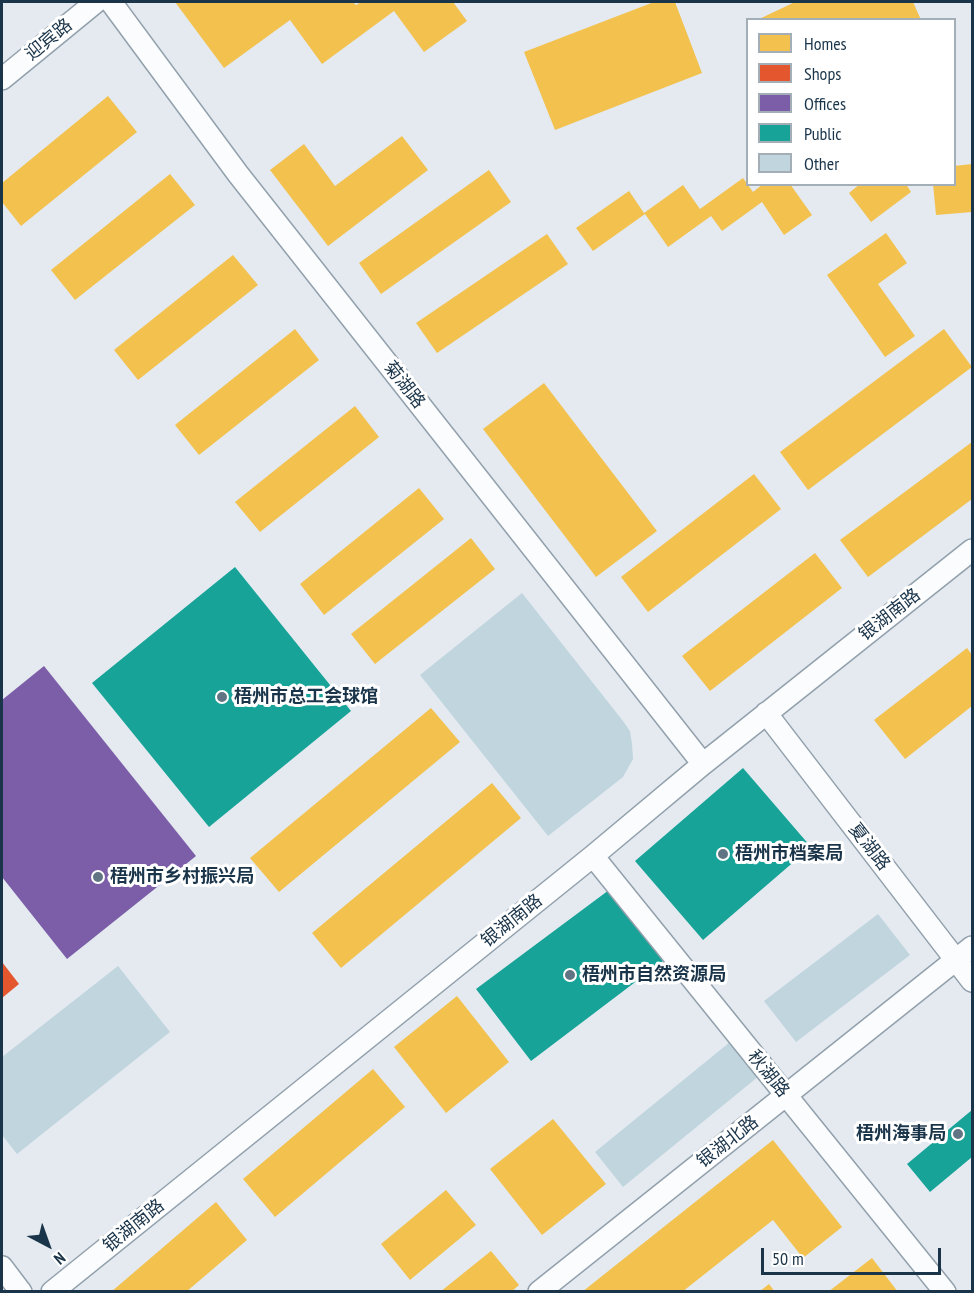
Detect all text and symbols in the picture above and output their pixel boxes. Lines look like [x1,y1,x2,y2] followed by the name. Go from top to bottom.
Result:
[21,15,77,65] street label: 迎宾路
[746,18,956,186] legend
[804,32,847,55] text: Homes
[804,62,841,85] text: Shops
[804,92,846,115] text: Offices
[804,122,842,145] text: Public
[804,152,839,175] text: Other
[379,357,429,413] street label: 菊湖路
[855,584,925,646] street label: 银湖南路
[234,686,378,708] place label: 梧州市总工会球馆
[215,690,229,704] marker: 梧州市总工会球馆
[844,819,894,875] street label: 夏湖路
[735,843,843,865] place label: 梧州市档案局
[716,847,730,861] marker: 梧州市档案局
[110,866,254,888] place label: 梧州市乡村振兴局
[91,870,105,884] marker: 梧州市乡村振兴局
[477,890,547,952] street label: 银湖南路
[582,964,726,986] place label: 梧州市自然资源局
[563,968,577,982] marker: 梧州市自然资源局
[743,1046,793,1102] street label: 秋湖路
[693,1111,763,1173] street label: 银湖北路
[856,1123,946,1145] place label: 梧州海事局
[951,1127,965,1141] marker: 梧州海事局
[99,1195,169,1257] street label: 银湖南路
[18,1215,78,1275] north arrow
[764,1236,944,1274] scale bar
[772,1247,804,1270] text: 50 m
[50,1248,70,1269] text: N

